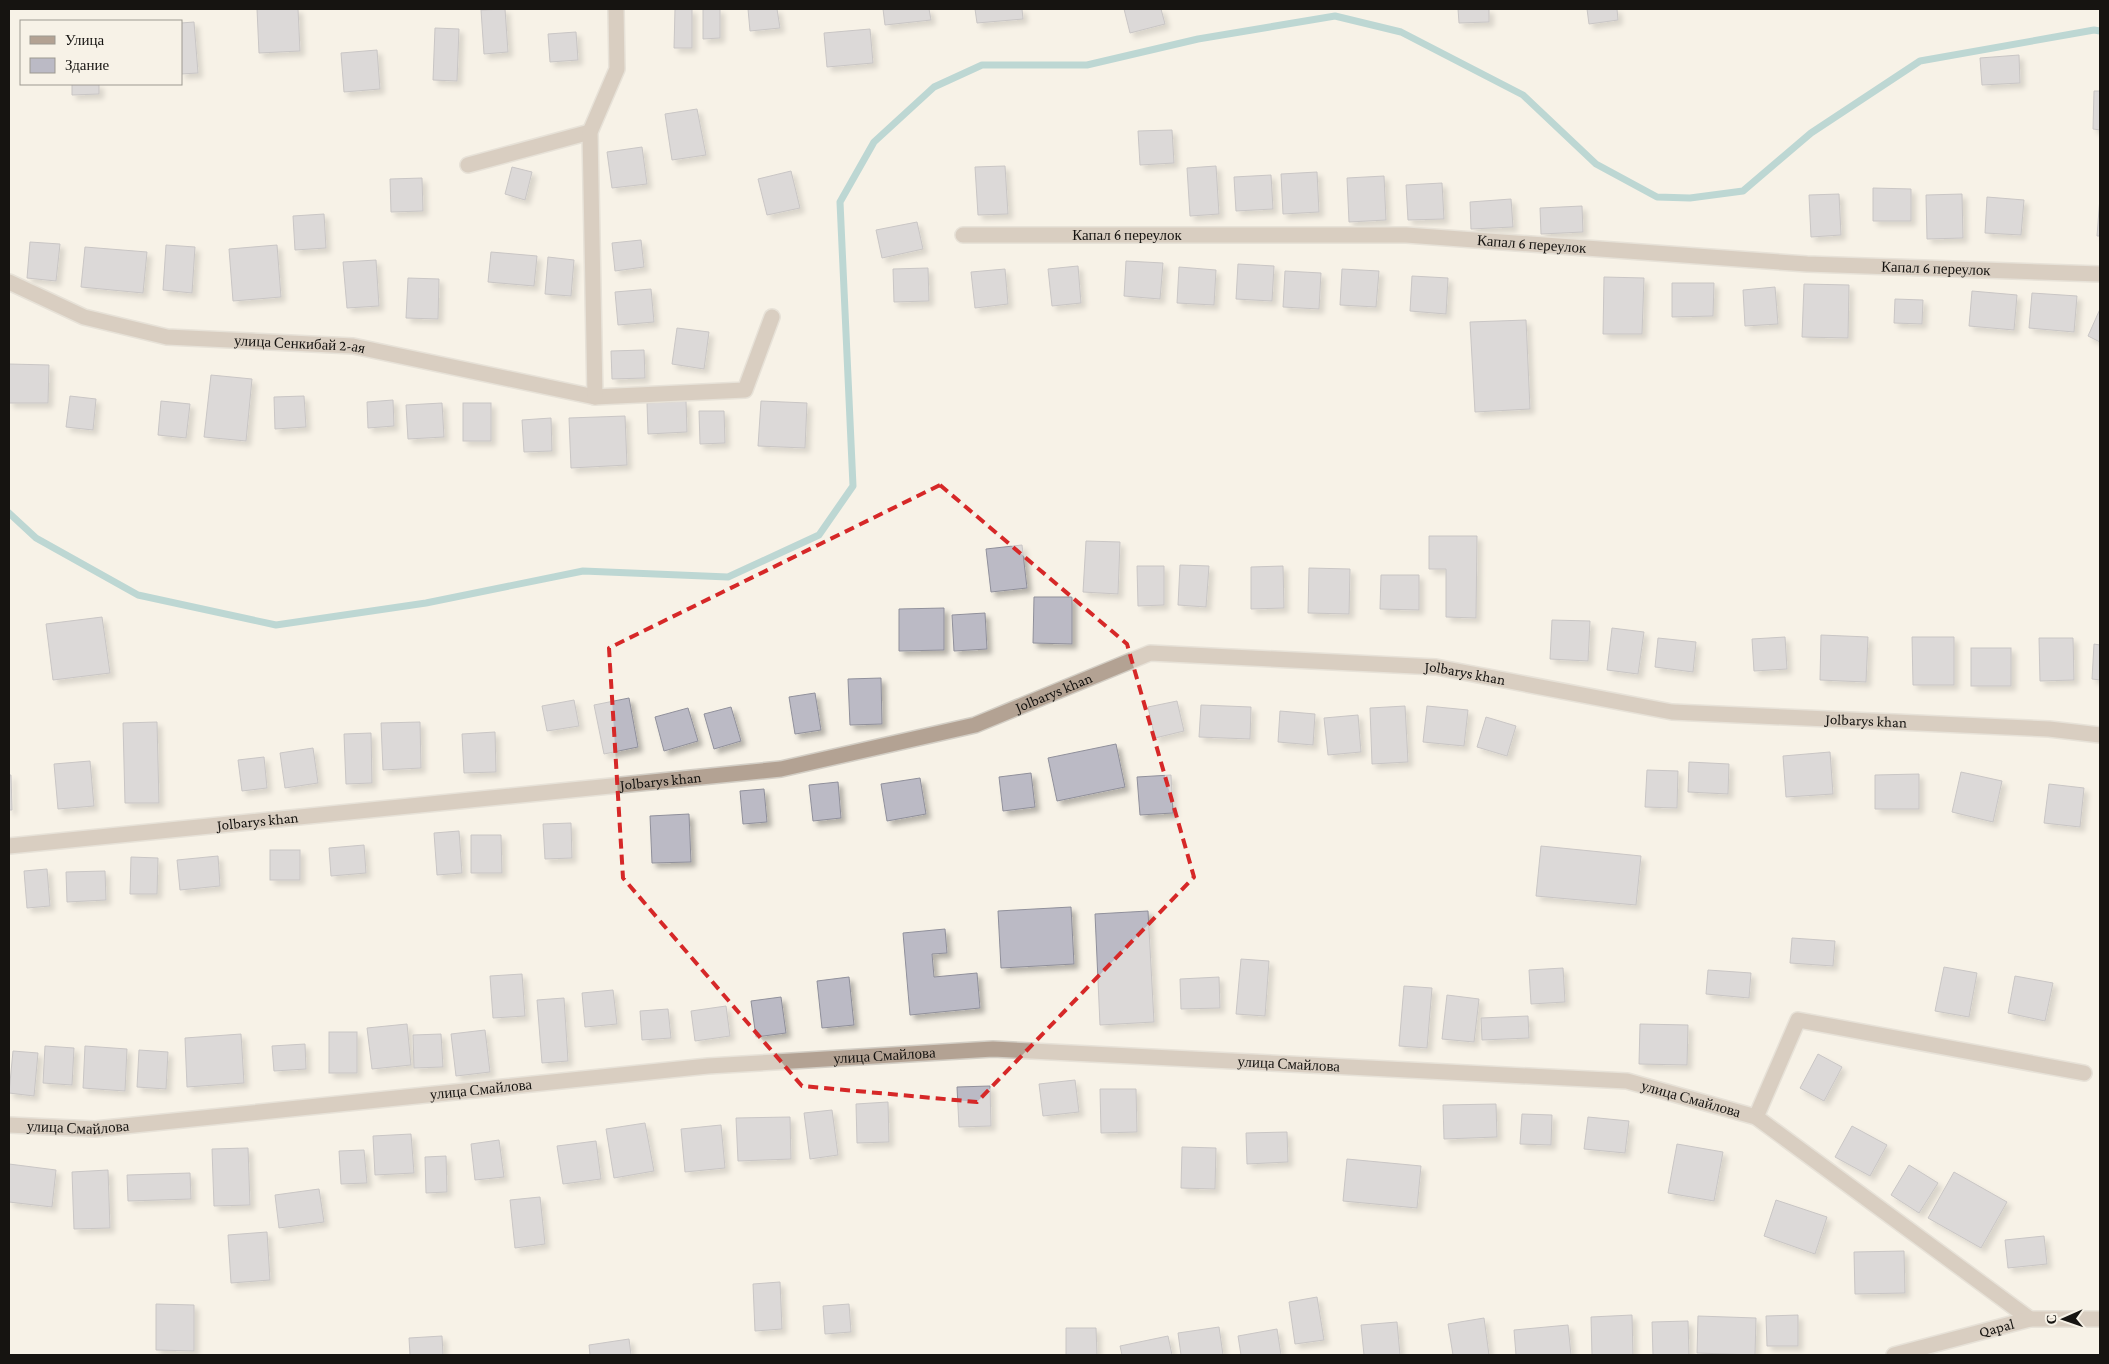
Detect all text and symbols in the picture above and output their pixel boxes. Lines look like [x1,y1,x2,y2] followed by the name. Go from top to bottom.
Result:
[20,20,182,85] legend
[65,32,104,48] text: Улица
[65,57,109,73] text: Здание
[1072,227,1182,243] street label: Капал 6 переулок
[1476,232,1588,256] street label: Капал 6 переулок
[1881,259,1992,278] street label: Капал 6 переулок
[234,332,367,356] street label: улица Сенкибай 2-ая
[1422,658,1507,688] street label: Jolbarys khan
[1011,670,1095,717] street label: Jolbarys khan
[1823,711,1907,731] street label: Jolbarys khan
[617,769,702,794] street label: Jolbarys khan
[214,809,299,834] street label: Jolbarys khan
[833,1044,936,1067] street label: улица Смайлова
[1237,1053,1341,1075] street label: улица Смайлова
[429,1076,533,1103] street label: улица Смайлова
[1639,1077,1743,1120] street label: улица Смайлова
[26,1118,130,1137] street label: улица Смайлова
[2039,1294,2089,1344] north arrow
[2043,1314,2059,1325] text: С
[1977,1316,2016,1340] street label: Qapal

